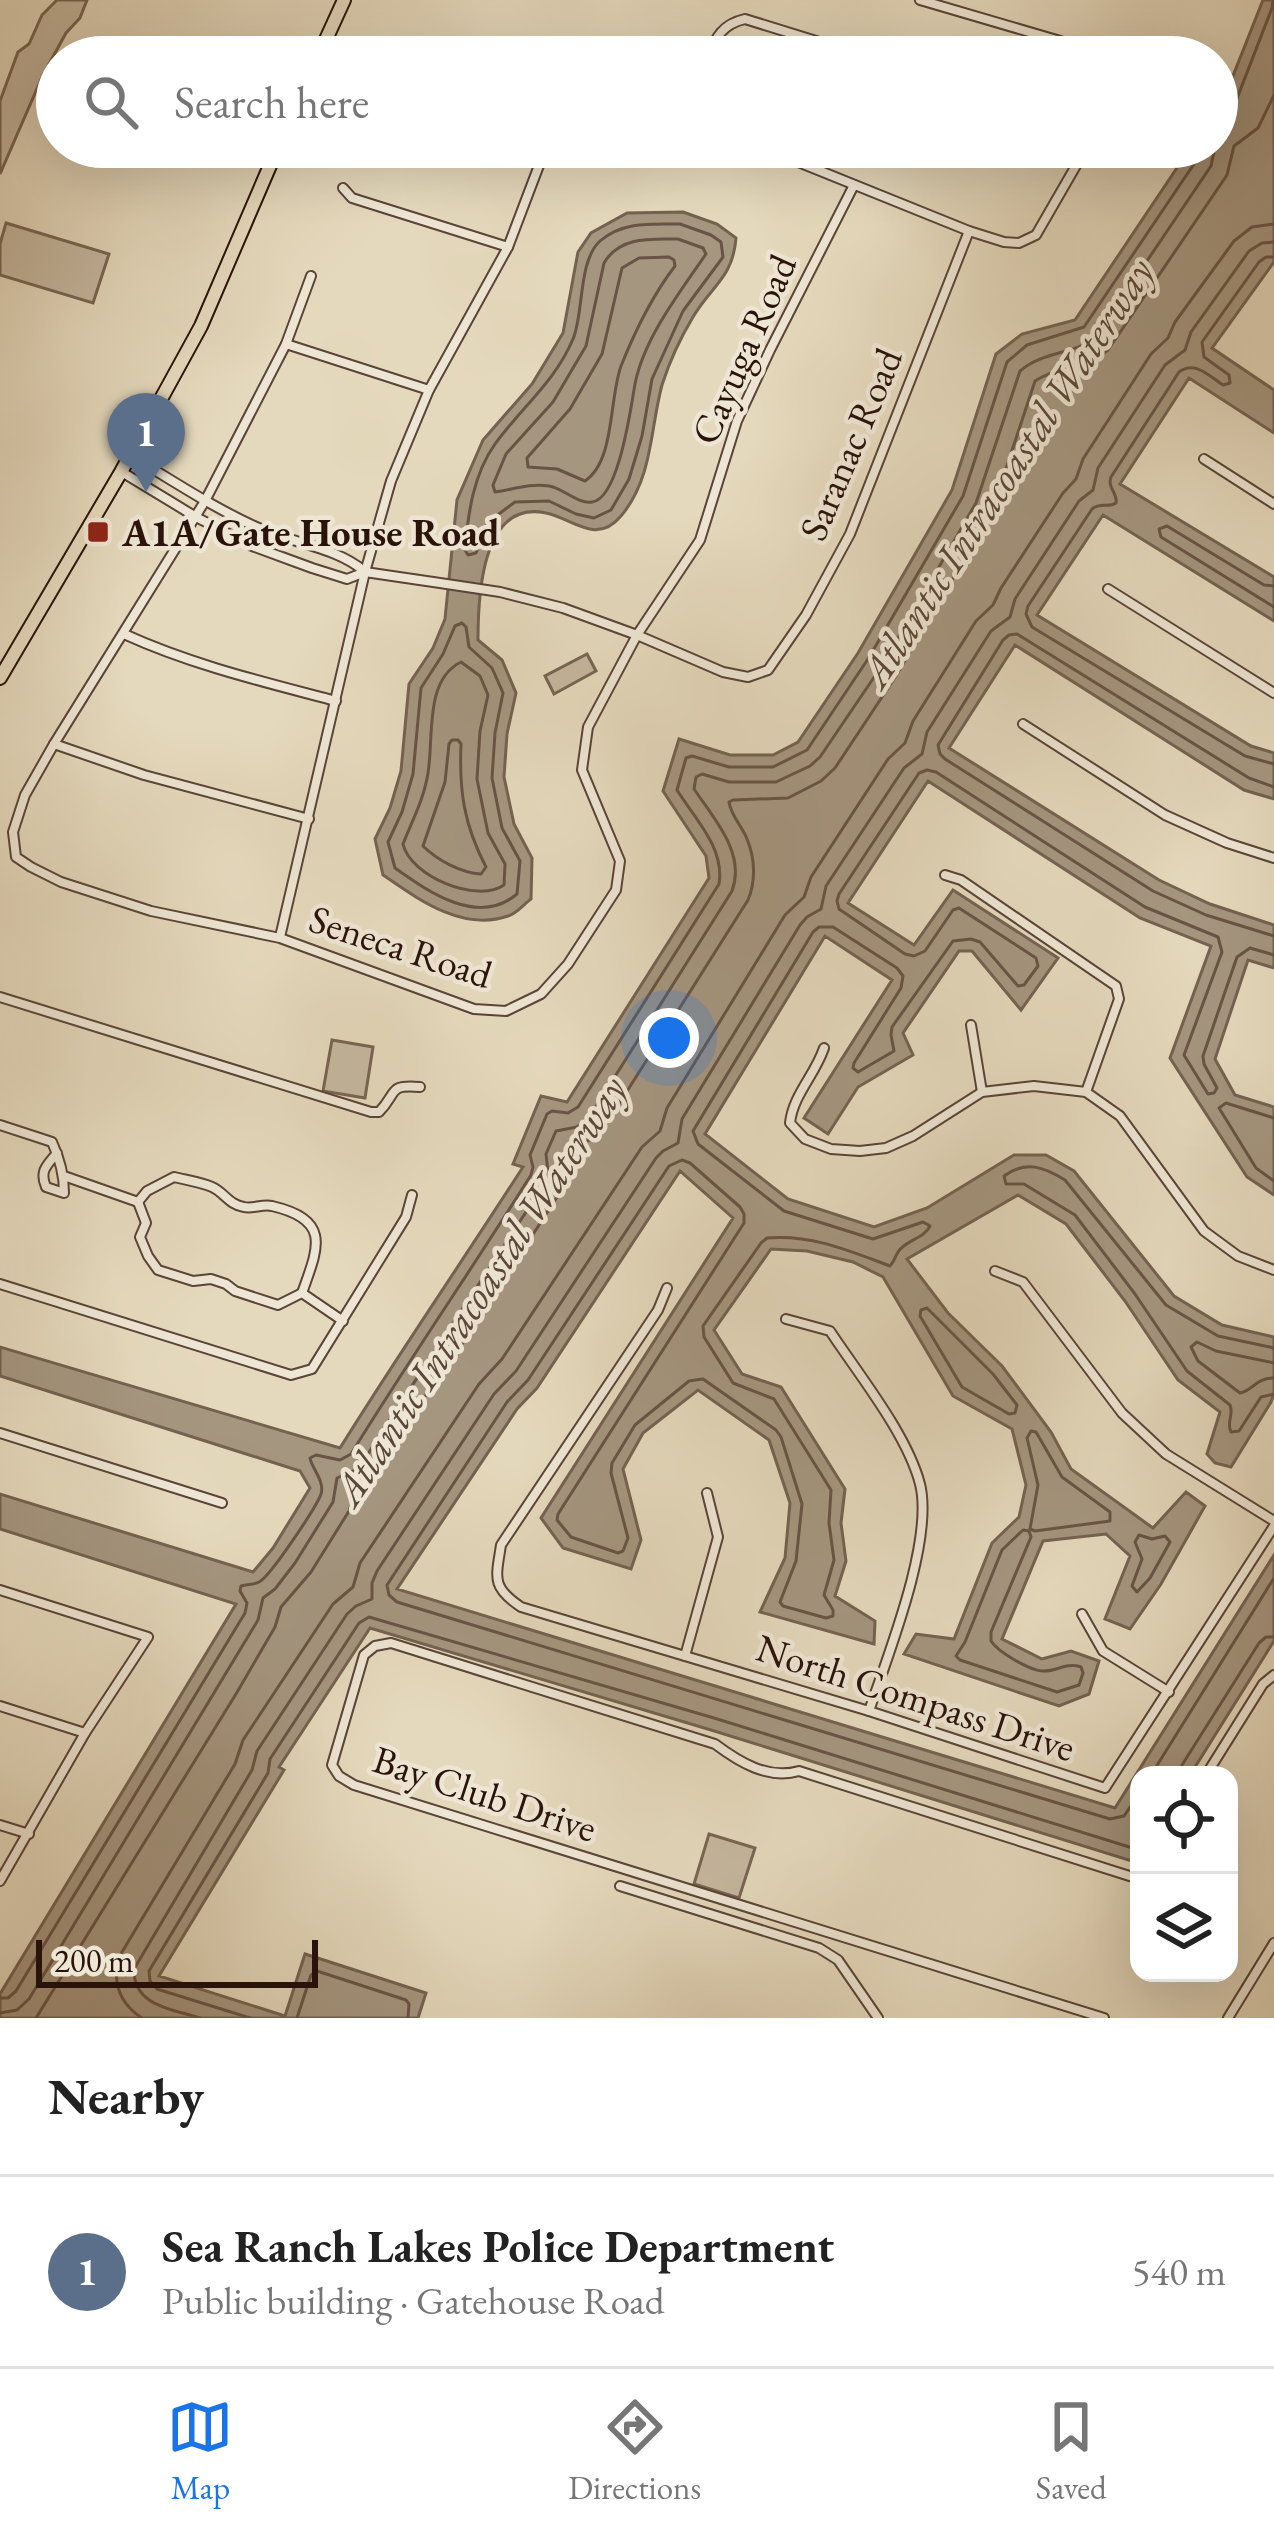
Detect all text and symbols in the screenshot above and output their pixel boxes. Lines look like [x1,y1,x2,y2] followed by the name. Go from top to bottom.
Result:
[36,36,1238,168] search box
[78,69,144,135] icon: search
[174,73,369,131] text: Search here
[679,246,808,452] street label: Cayuga Road
[845,247,1166,700] water label: Atlantic Intracoastal Waterway
[787,340,914,548] street label: Saranac Road
[107,393,185,492] pin: 1
[121,507,500,558] place label: A1A/Gate House Road
[85,519,111,545] marker: A1A/Gate House Road
[303,893,499,1000] street label: Seneca Road
[639,1008,699,1068] your location
[318,1065,639,1518] water label: Atlantic Intracoastal Waterway
[750,1622,1082,1773] street label: North Compass Drive
[367,1733,603,1854] street label: Bay Club Drive
[1130,1766,1238,1982] map controls
[1130,1766,1238,1874] button: locate
[1130,1874,1238,1982] button: layers
[36,1934,318,1987] scale bar
[54,1939,134,1982] text: 200 m
[48,2063,204,2129] text: Nearby
[162,2217,834,2275] text: Sea Ranch Lakes Police Department
[77,2246,97,2297] text: 1
[1132,2246,1226,2297] text: 540 m
[162,2275,665,2326] text: Public building · Gatehouse Road
[167,2394,233,2509] tab: Map
[568,2394,701,2509] tab: Directions
[1036,2394,1107,2509] tab: Saved

